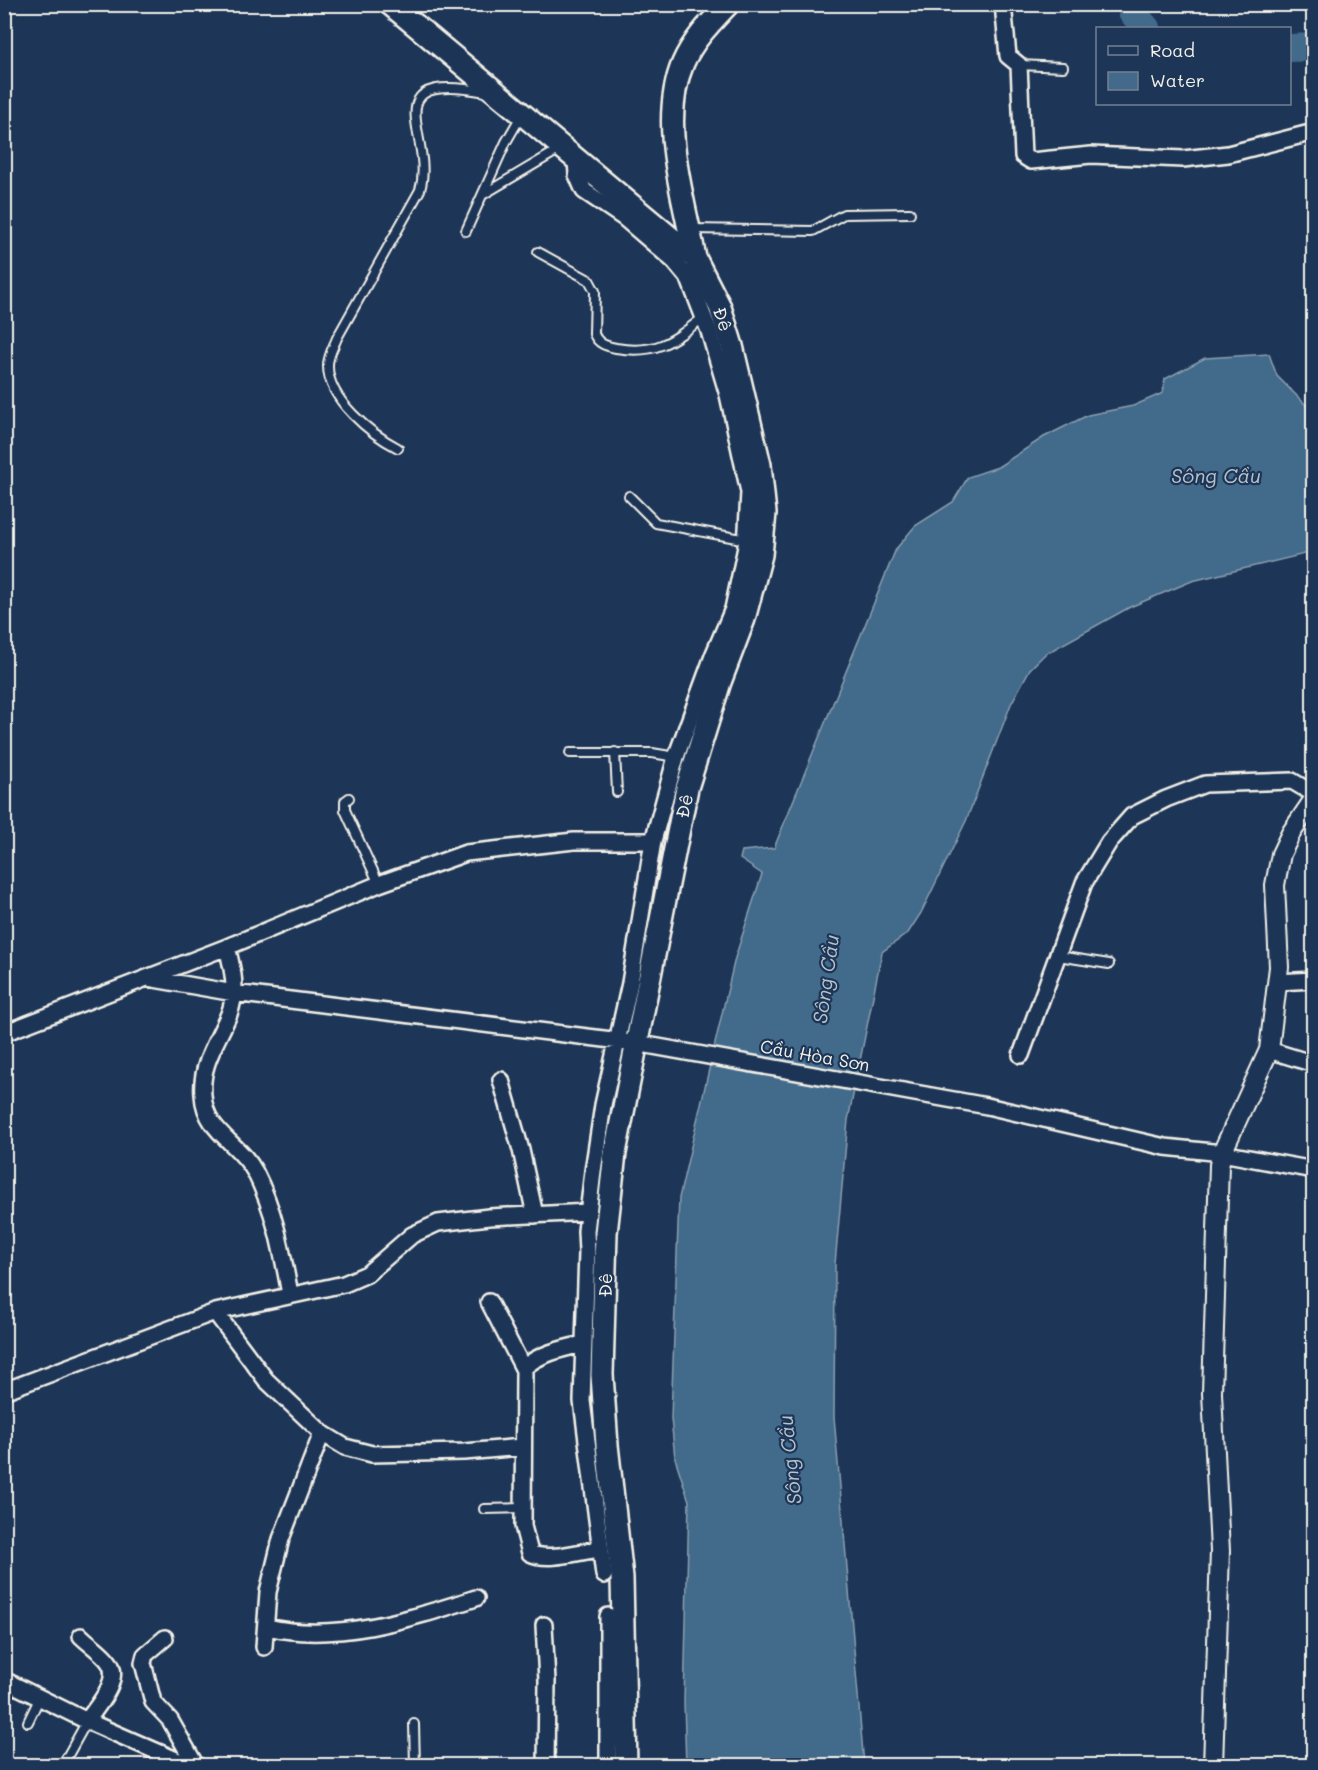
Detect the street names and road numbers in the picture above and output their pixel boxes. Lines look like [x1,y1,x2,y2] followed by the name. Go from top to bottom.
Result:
[708,304,738,334] street label: Đê
[670,792,698,820] street label: Đê
[758,1034,872,1076] street label: Cầu Hòa Sơn
[593,1273,617,1297] street label: Đê

